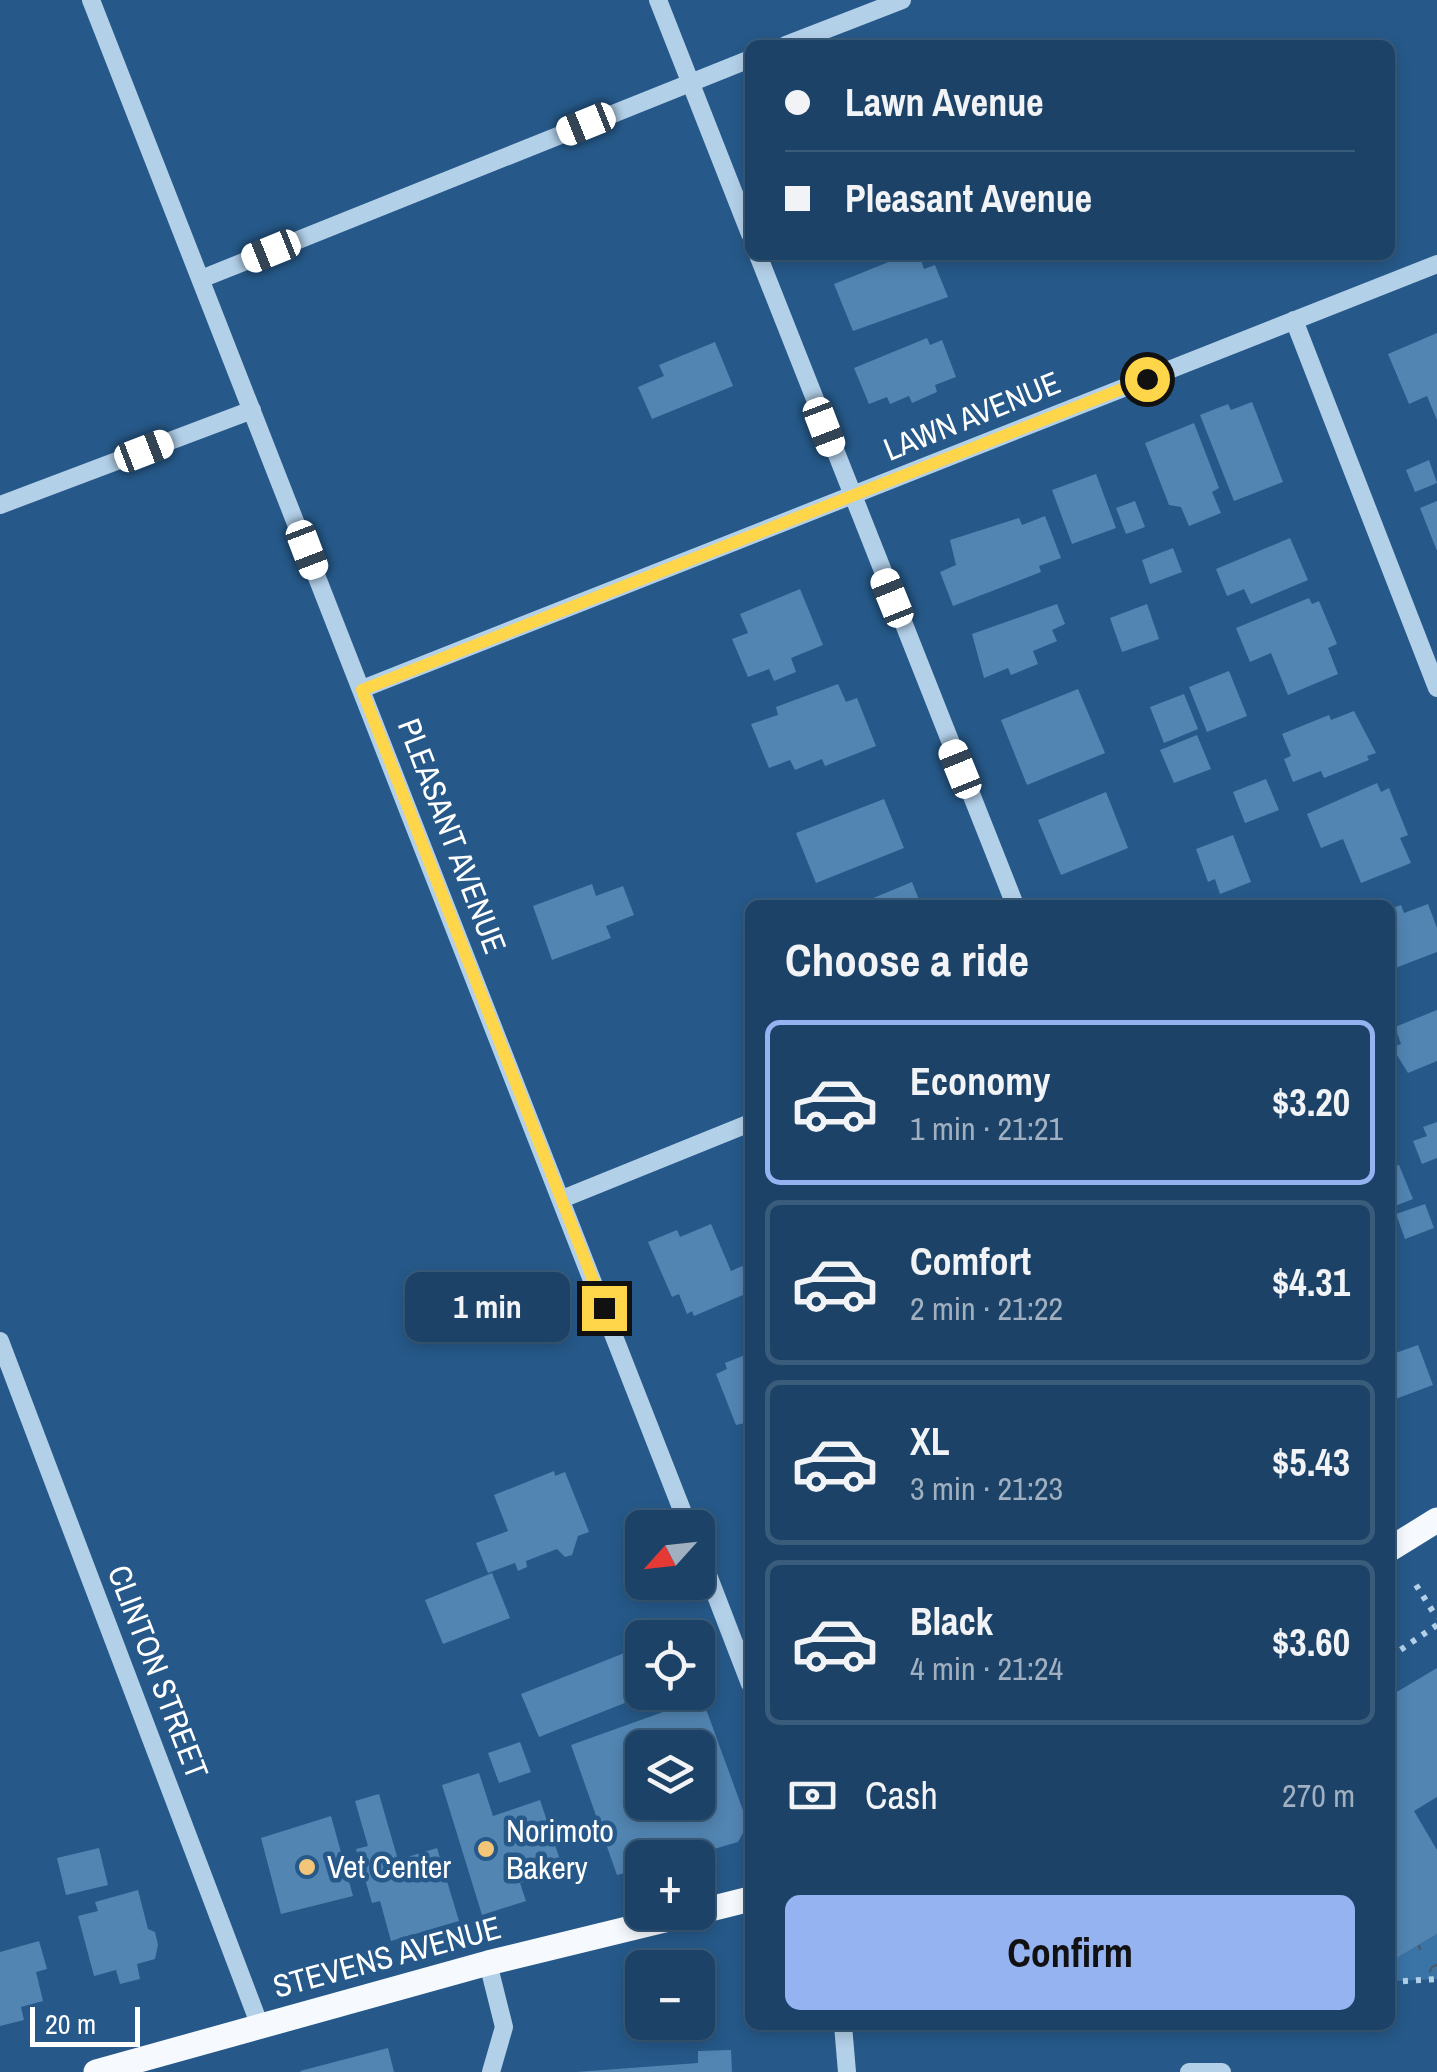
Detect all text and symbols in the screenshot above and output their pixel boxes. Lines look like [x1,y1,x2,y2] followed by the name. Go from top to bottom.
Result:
[845,77,1044,128] text: Lawn Avenue
[553,99,619,149] car
[845,173,1092,224] text: Pleasant Avenue
[238,226,304,276] car
[1125,357,1170,402] route start
[877,361,1066,470] street label: LAWN AVENUE
[799,394,849,460] car
[111,426,177,476] car
[282,517,332,583] car
[867,565,917,631] car
[388,712,517,960] street label: PLEASANT AVENUE
[935,736,985,802] car
[785,929,1029,990] text: Choose a ride
[910,1056,1050,1107] text: Economy
[790,1058,880,1148] icon: car
[1272,1077,1350,1128] text: $3.20
[910,1107,1063,1150] text: 1 min · 21:21
[910,1236,1031,1287] text: Comfort
[790,1238,880,1328] icon: car
[1272,1257,1350,1308] text: $4.31
[404,1273,569,1343] callout: 1 min
[453,1285,522,1328] text: 1 min
[582,1286,627,1331] route end
[910,1287,1063,1330] text: 2 min · 21:22
[910,1416,950,1467] text: XL
[790,1418,880,1508] icon: car
[1272,1437,1350,1488] text: $5.43
[910,1467,1063,1510] text: 3 min · 21:23
[625,1510,715,1600] north arrow
[625,1510,715,2040] map controls
[98,1559,219,1785] street label: CLINTON STREET
[910,1596,993,1647] text: Black
[790,1598,880,1688] icon: car
[1272,1617,1350,1668] text: $3.60
[625,1620,715,1710] button: locate
[910,1647,1063,1690] text: 4 min · 21:24
[625,1730,715,1820] button: layers
[785,1768,840,1823] icon: cash
[865,1770,938,1821] text: Cash
[1282,1774,1355,1817] text: 270 m
[506,1809,614,1889] place label: Norimoto Bakery
[475,1838,497,1860] marker: Norimoto Bakery
[625,1840,715,1930] button: +
[327,1845,451,1888] place label: Vet Center
[296,1856,318,1878] marker: Vet Center
[785,1895,1355,2010] button: Confirm
[268,1905,506,2008] street label: STEVENS AVENUE
[625,1950,715,2040] button: −
[30,2002,140,2046] scale bar
[45,2005,96,2043] text: 20 m

